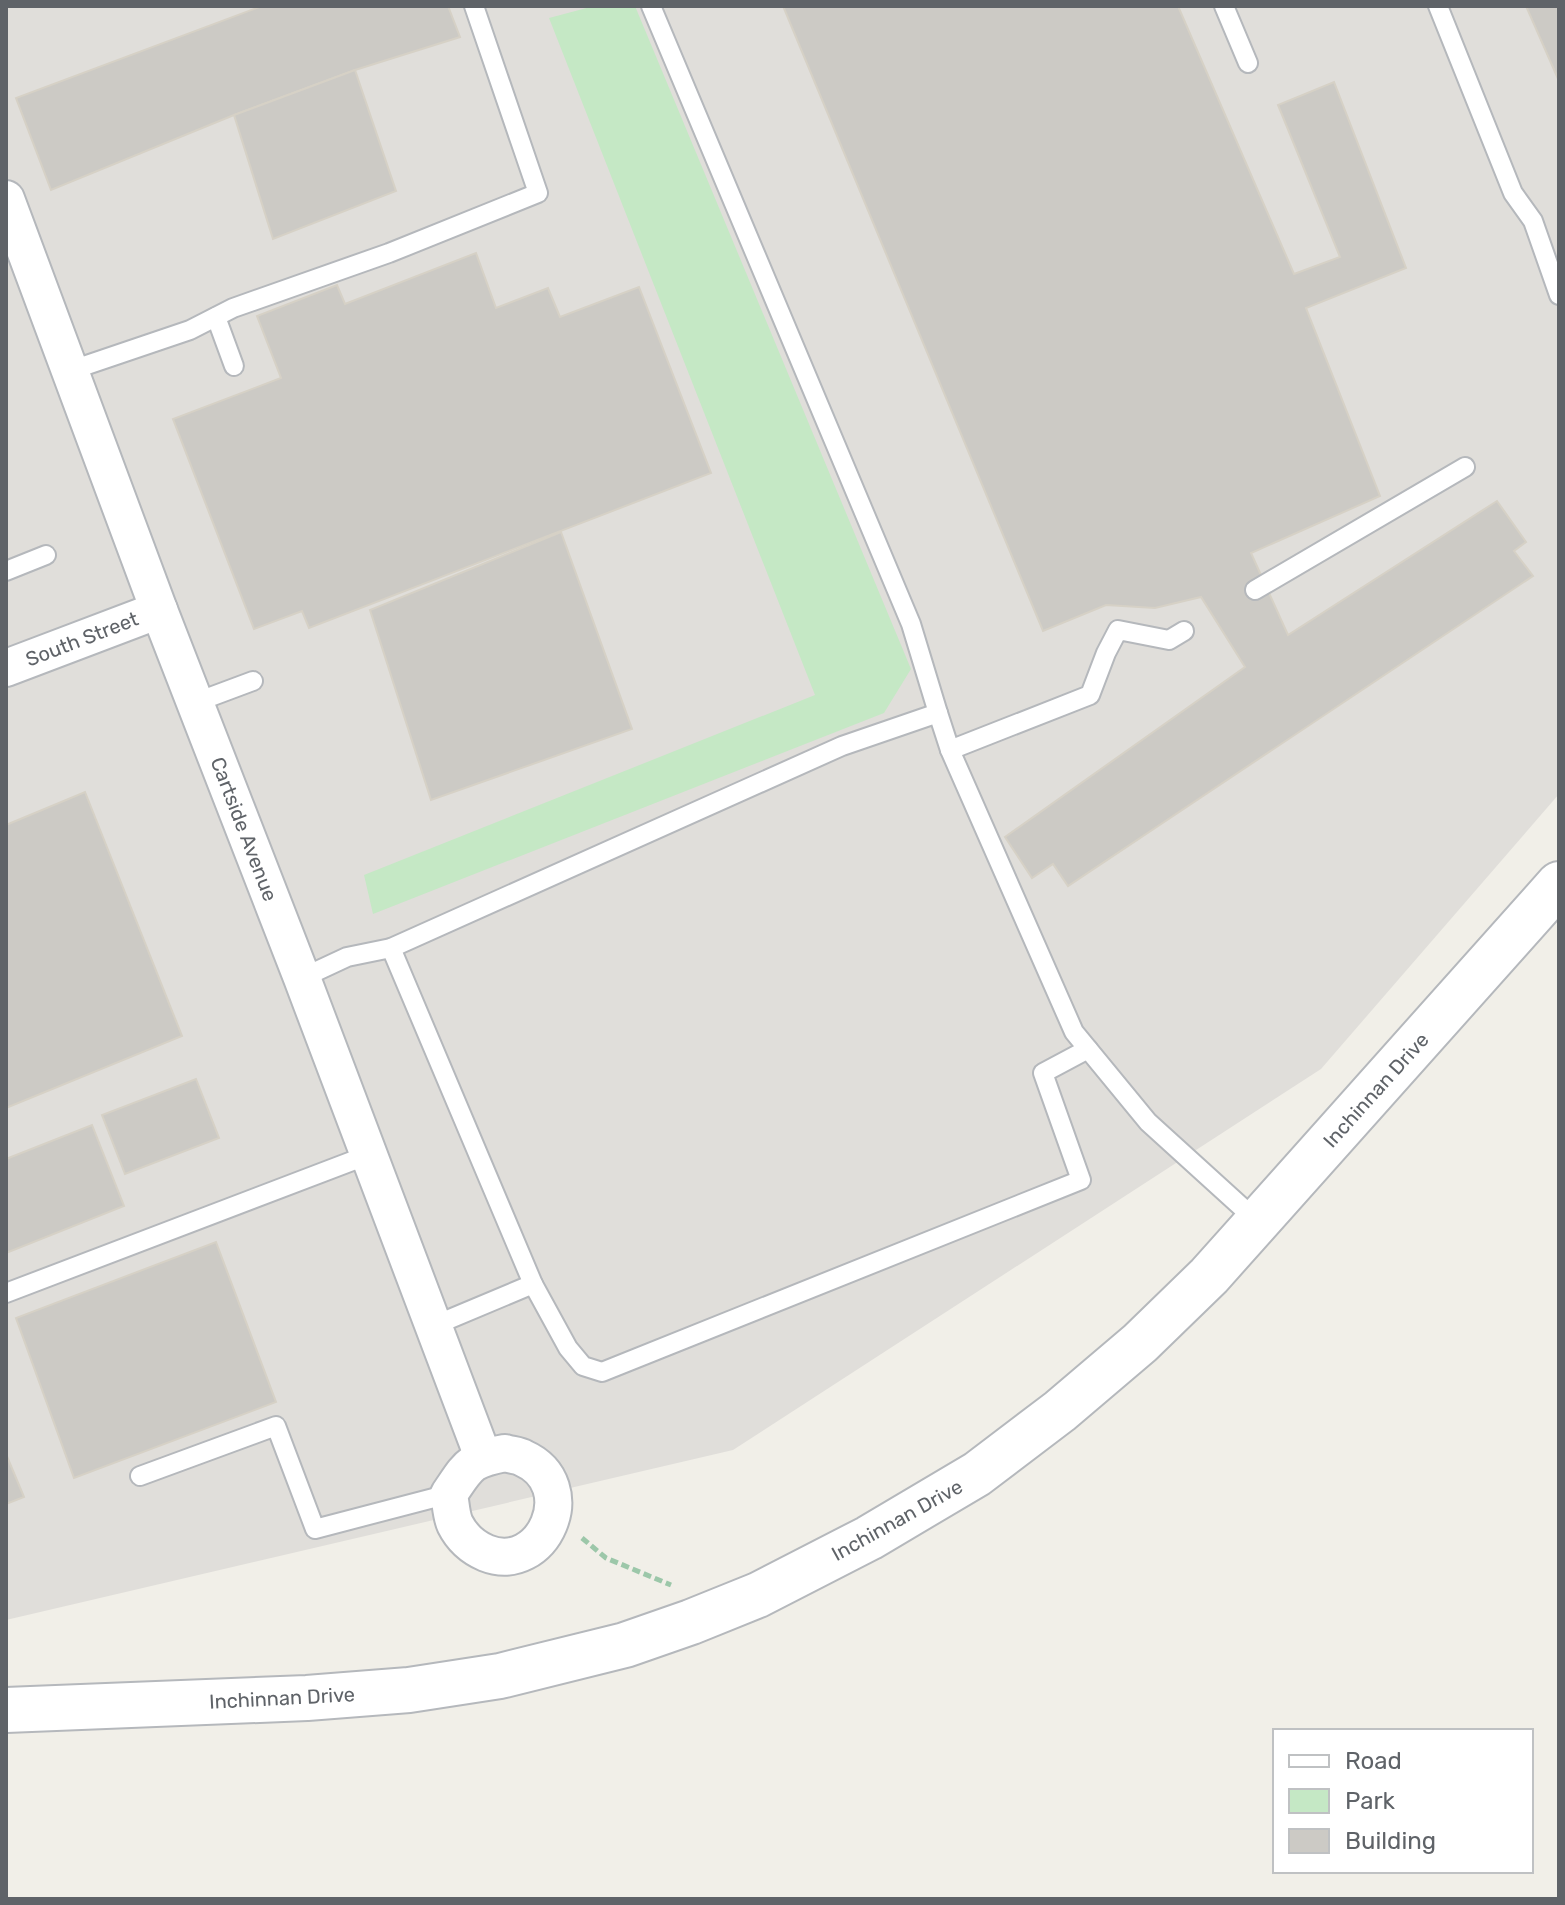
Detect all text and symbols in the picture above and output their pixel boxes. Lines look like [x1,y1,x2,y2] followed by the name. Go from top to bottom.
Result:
[22,606,142,671] street label: South Street
[205,754,283,904] street label: Cartside Avenue
[1318,1028,1434,1152] street label: Inchinnan Drive
[827,1474,967,1566] street label: Inchinnan Drive
[208,1682,356,1714] street label: Inchinnan Drive
[1273,1729,1533,1873] legend
[1345,1747,1402,1775] text: Road
[1345,1787,1396,1815] text: Park
[1345,1827,1436,1855] text: Building

